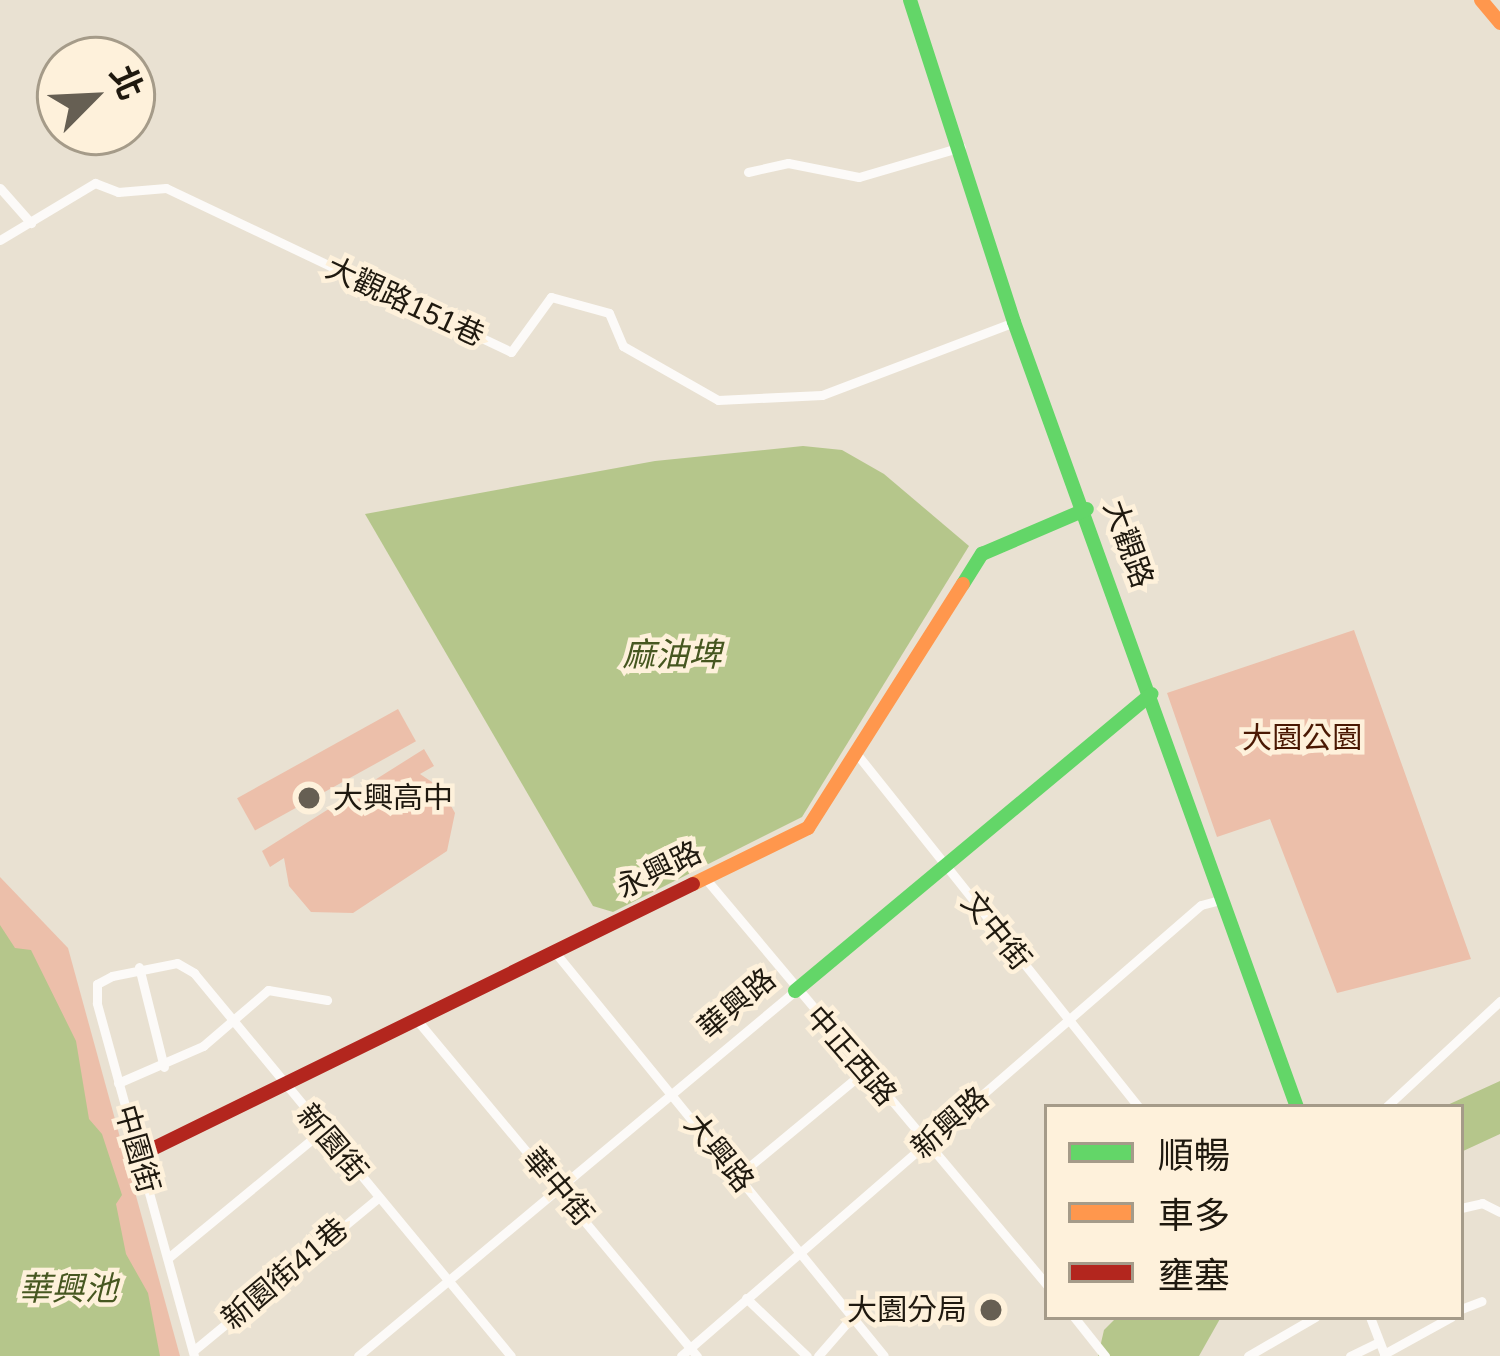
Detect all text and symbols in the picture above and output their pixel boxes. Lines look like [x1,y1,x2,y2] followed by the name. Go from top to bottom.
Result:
[36,36,156,156] north arrow
[103,60,150,105] text: 北
[320,250,490,354] street label: 大觀路151巷
[1096,496,1160,592] street label: 大觀路
[623,635,721,675] water label: 麻油埤
[1242,720,1362,756] park label: 大園公園
[333,780,453,816] place label: 大興高中
[296,785,322,811] marker: 大興高中
[611,834,707,906] street label: 永興路
[954,885,1038,977] street label: 文中街
[691,961,783,1047] street label: 華興路
[798,999,904,1113] street label: 中正西路
[904,1080,996,1166] street label: 新興路
[289,1097,375,1189] street label: 新園街
[107,1101,167,1197] street label: 中園街
[1044,1104,1464,1320] legend
[677,1107,761,1199] street label: 大興路
[1158,1135,1230,1176] text: 順暢
[515,1141,601,1233] street label: 華中街
[1158,1195,1230,1236] text: 車多
[215,1211,355,1337] street label: 新園街41巷
[1158,1255,1230,1296] text: 壅塞
[19,1269,117,1309] water label: 華興池
[847,1292,967,1328] place label: 大園分局
[978,1297,1004,1323] marker: 大園分局

